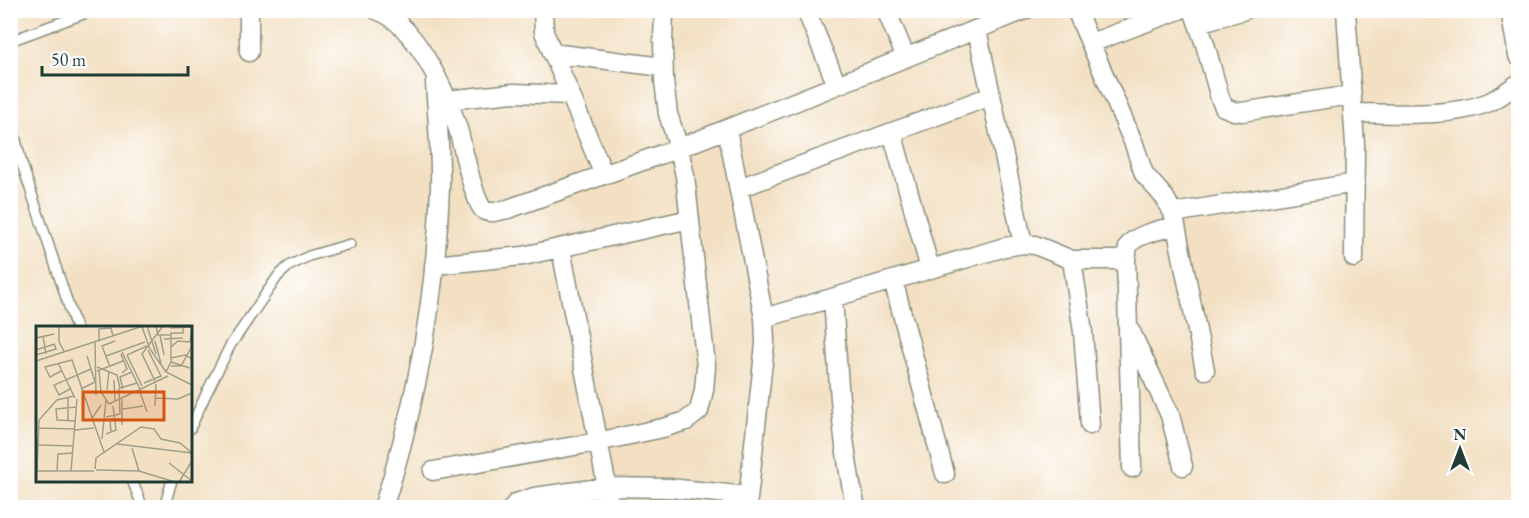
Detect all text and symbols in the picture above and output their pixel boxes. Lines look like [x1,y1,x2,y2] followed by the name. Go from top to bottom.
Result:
[42,39,188,77] scale bar
[51,48,86,71] text: 50 m
[36,326,192,482] inset map
[1430,419,1490,479] north arrow
[1454,424,1467,445] text: N

